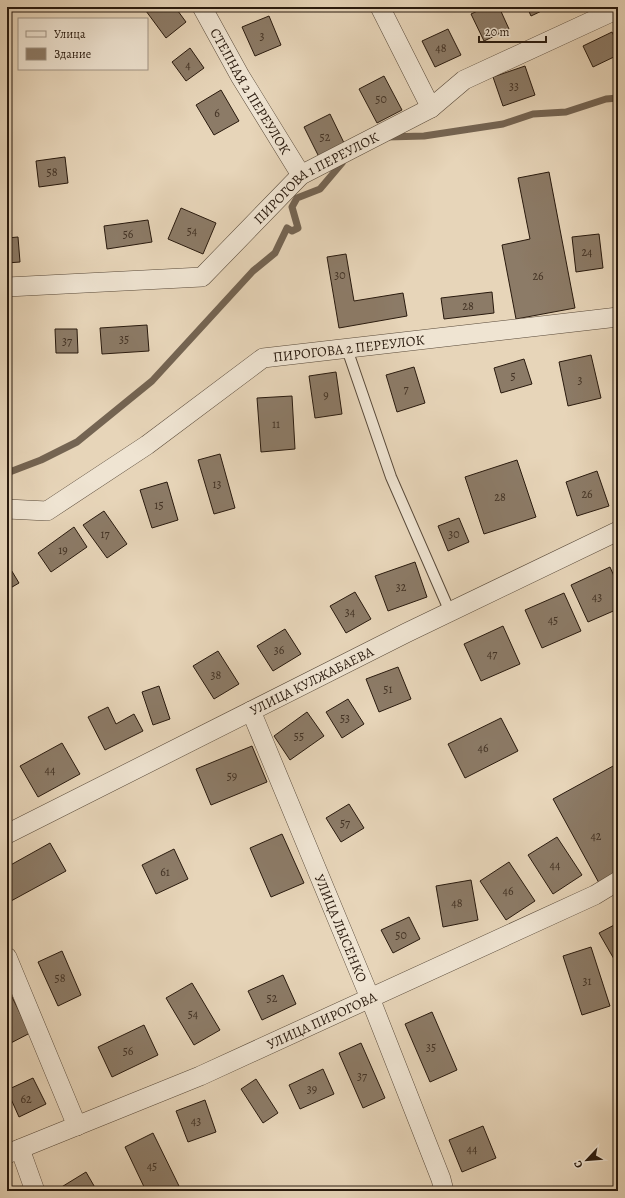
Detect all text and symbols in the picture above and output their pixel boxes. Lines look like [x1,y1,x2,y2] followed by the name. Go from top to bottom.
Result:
[18,18,148,70] legend
[479,18,546,44] scale bar
[206,24,295,158] street label: СТЕПНАЯ 2 ПЕРЕУЛОК
[485,24,509,40] text: 20 m
[54,26,86,42] text: Улица
[260,28,265,44] house number: 3
[435,40,447,56] house number: 48
[54,46,91,62] text: Здание
[185,57,191,73] house number: 4
[509,78,519,94] house number: 33
[375,91,387,107] house number: 50
[214,105,220,121] house number: 6
[249,127,382,228] street label: ПИРОГОВА 1 ПЕРЕУЛОК
[320,129,331,145] house number: 52
[47,164,58,180] house number: 58
[187,223,198,239] house number: 54
[123,226,134,242] house number: 56
[581,244,593,260] house number: 24
[334,267,346,283] house number: 30
[532,268,544,284] house number: 26
[462,298,474,314] house number: 28
[272,330,425,366] street label: ПИРОГОВА 2 ПЕРЕУЛОК
[119,331,129,347] house number: 35
[62,333,73,349] house number: 37
[510,368,516,384] house number: 5
[578,372,583,388] house number: 3
[403,381,409,397] house number: 7
[323,387,329,403] house number: 9
[272,416,280,432] house number: 11
[212,476,222,492] house number: 13
[581,486,593,502] house number: 26
[494,489,506,505] house number: 28
[154,497,164,513] house number: 15
[100,526,111,542] house number: 17
[448,526,460,542] house number: 30
[58,542,68,558] house number: 19
[396,579,407,595] house number: 32
[592,589,602,605] house number: 43
[345,604,356,620] house number: 34
[548,612,558,628] house number: 45
[247,641,377,720] street label: УЛИЦА КУЛЖАБАЕВА
[274,642,285,658] house number: 36
[487,646,498,662] house number: 47
[211,667,222,683] house number: 38
[383,681,393,697] house number: 51
[340,710,350,726] house number: 53
[294,728,304,744] house number: 55
[478,740,489,756] house number: 46
[45,762,56,778] house number: 44
[227,768,237,784] house number: 59
[340,815,351,831] house number: 57
[590,828,602,844] house number: 42
[550,857,561,873] house number: 44
[160,864,170,880] house number: 61
[310,871,372,985] street label: УЛИЦА ЛЫСЕНКО
[503,883,514,899] house number: 46
[451,895,463,911] house number: 48
[395,927,407,943] house number: 50
[55,970,66,986] house number: 58
[582,973,592,989] house number: 31
[264,987,380,1054] street label: УЛИЦА ПИРОГОВА
[267,990,278,1006] house number: 52
[188,1006,199,1022] house number: 54
[426,1039,436,1055] house number: 35
[123,1043,134,1059] house number: 56
[357,1068,368,1084] house number: 37
[307,1081,317,1097] house number: 39
[20,1091,32,1107] house number: 62
[191,1113,201,1129] house number: 43
[567,1140,607,1180] north arrow
[467,1141,478,1157] house number: 44
[147,1158,157,1174] house number: 45
[570,1158,587,1170] text: С

